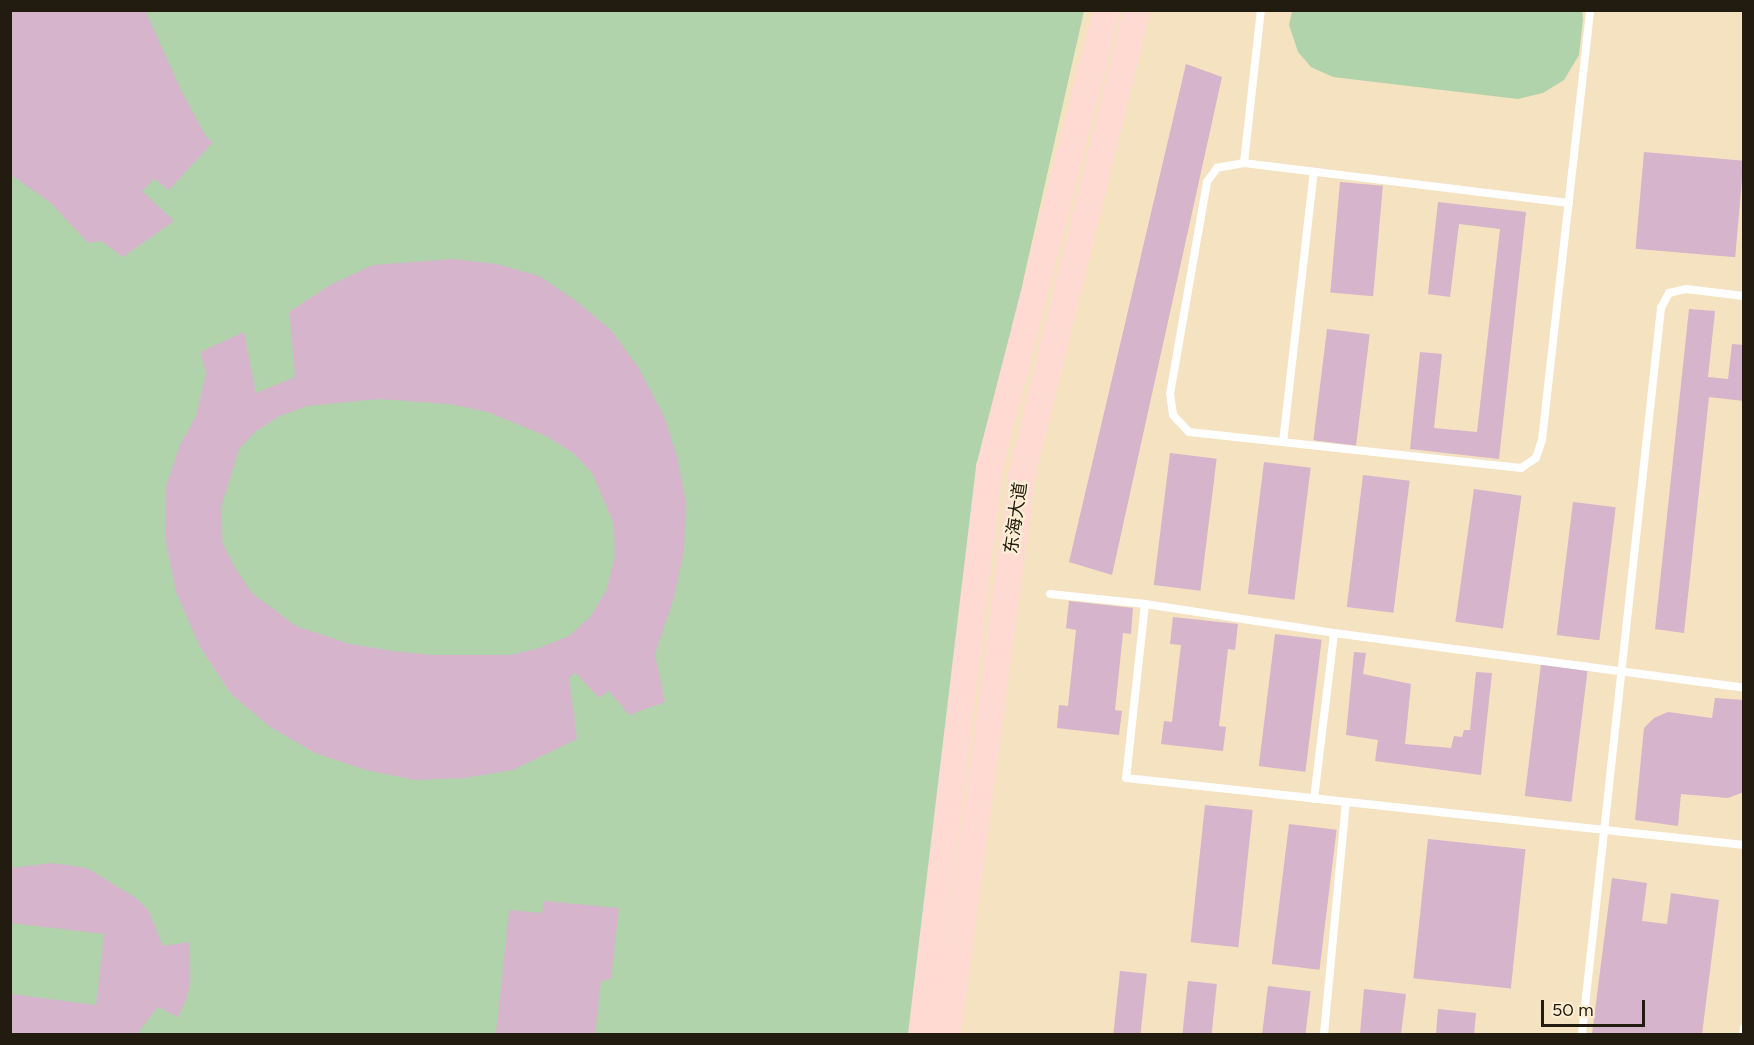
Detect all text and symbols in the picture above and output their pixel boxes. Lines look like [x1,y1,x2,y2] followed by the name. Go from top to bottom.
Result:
[1000,481,1032,555] street label: 东海大道
[1544,988,1648,1026] scale bar
[1552,999,1594,1021] text: 50 m

